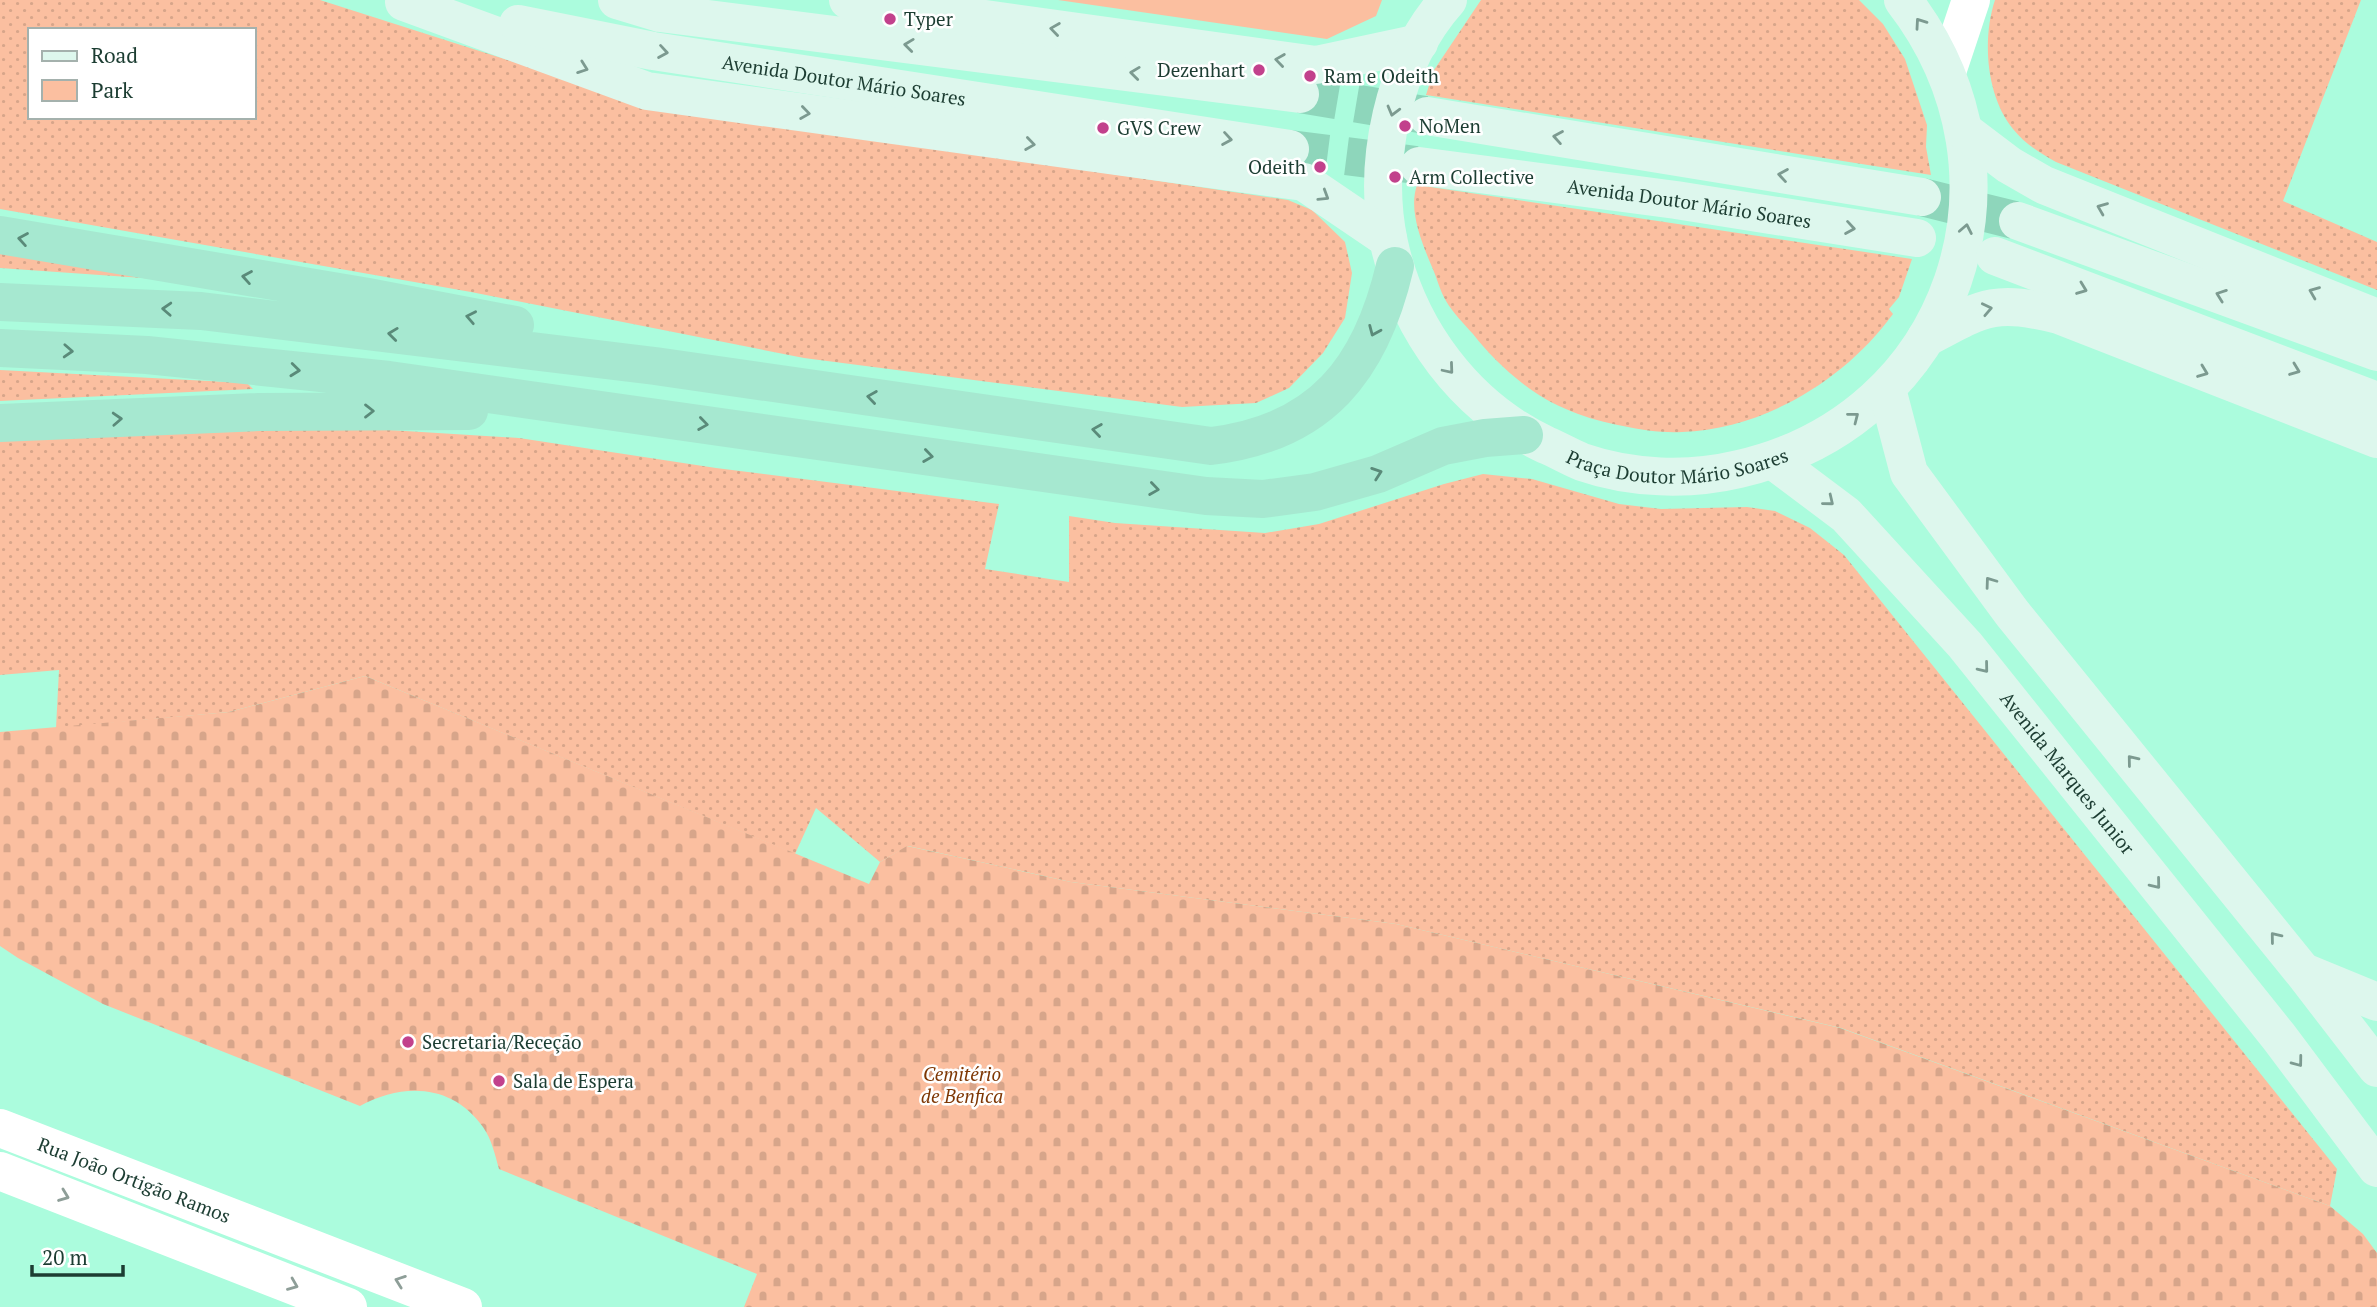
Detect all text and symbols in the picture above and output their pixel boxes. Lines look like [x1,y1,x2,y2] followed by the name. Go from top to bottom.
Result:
[904,6,954,31] place label: Typer
[882,11,898,27] marker: Typer
[1916,18,1928,31] one-way arrow
[1049,21,1061,36] one-way arrow
[28,28,256,119] legend
[903,37,915,52] one-way arrow
[91,41,138,69] text: Road
[657,44,669,59] one-way arrow
[721,49,968,111] street label: Avenida Doutor Mário Soares
[1274,53,1286,68] one-way arrow
[1157,57,1245,82] place label: Dezenhart
[576,59,588,73] one-way arrow
[1251,62,1267,78] marker: Dezenhart
[1324,63,1439,88] place label: Ram e Odeith
[1129,66,1141,81] one-way arrow
[1302,68,1318,84] marker: Ram e Odeith
[91,76,133,104] text: Park
[799,105,810,120] one-way arrow
[1387,105,1401,117] one-way arrow
[1419,113,1481,138] place label: NoMen
[1117,115,1202,140] place label: GVS Crew
[1397,118,1413,134] marker: NoMen
[1095,120,1111,136] marker: GVS Crew
[1552,130,1564,145] one-way arrow
[1221,131,1233,146] one-way arrow
[1024,137,1036,152] one-way arrow
[1248,154,1306,179] place label: Odeith
[1312,159,1328,175] marker: Odeith
[1409,164,1534,189] place label: Arm Collective
[1777,168,1788,183] one-way arrow
[1387,169,1403,185] marker: Arm Collective
[1566,173,1813,233] street label: Avenida Doutor Mário Soares
[1317,187,1330,200] one-way arrow
[2097,203,2109,217] one-way arrow
[1844,220,1856,235] one-way arrow
[1957,223,1972,235] one-way arrow
[17,232,29,247] one-way arrow
[241,270,253,285] one-way arrow
[2075,281,2087,295] one-way arrow
[2308,287,2320,301] one-way arrow
[2215,289,2227,303] one-way arrow
[161,301,172,316] one-way arrow
[1981,303,1993,318] one-way arrow
[465,310,477,325] one-way arrow
[1368,323,1382,336] one-way arrow
[387,326,399,341] one-way arrow
[63,344,74,359] one-way arrow
[1441,360,1453,373] one-way arrow
[290,362,301,377] one-way arrow
[2288,362,2300,376] one-way arrow
[2196,363,2208,377] one-way arrow
[866,390,878,405] one-way arrow
[364,403,375,419] one-way arrow
[112,412,123,427] one-way arrow
[1846,412,1859,425] one-way arrow
[697,416,709,431] one-way arrow
[1091,423,1103,438] one-way arrow
[1564,440,1790,462] street label: Praça Doutor Mário Soares
[1562,442,1791,489] text: Praça Doutor Mário Soares
[923,448,934,463] one-way arrow
[1371,467,1383,481] one-way arrow
[1148,481,1159,496] one-way arrow
[1822,493,1834,506] one-way arrow
[1986,577,1998,590] one-way arrow
[1975,660,1988,672] one-way arrow
[1995,686,2141,860] street label: Avenida Marques Junior
[2127,756,2140,768] one-way arrow
[2148,876,2161,888] one-way arrow
[2270,932,2283,944] one-way arrow
[422,1029,582,1054] place label: Secretaria/Receção
[400,1034,416,1050] marker: Secretaria/Receção
[2289,1054,2302,1067] one-way arrow
[921,1061,1003,1108] park label: Cemitério de Benfica
[513,1068,634,1093] place label: Sala de Espera
[491,1073,507,1089] marker: Sala de Espera
[34,1131,235,1228] street label: Rua João Ortigão Ramos
[57,1188,69,1202] one-way arrow
[32,1234,122,1278] scale bar
[42,1243,88,1271] text: 20 m
[394,1276,406,1290] one-way arrow
[286,1277,298,1291] one-way arrow

